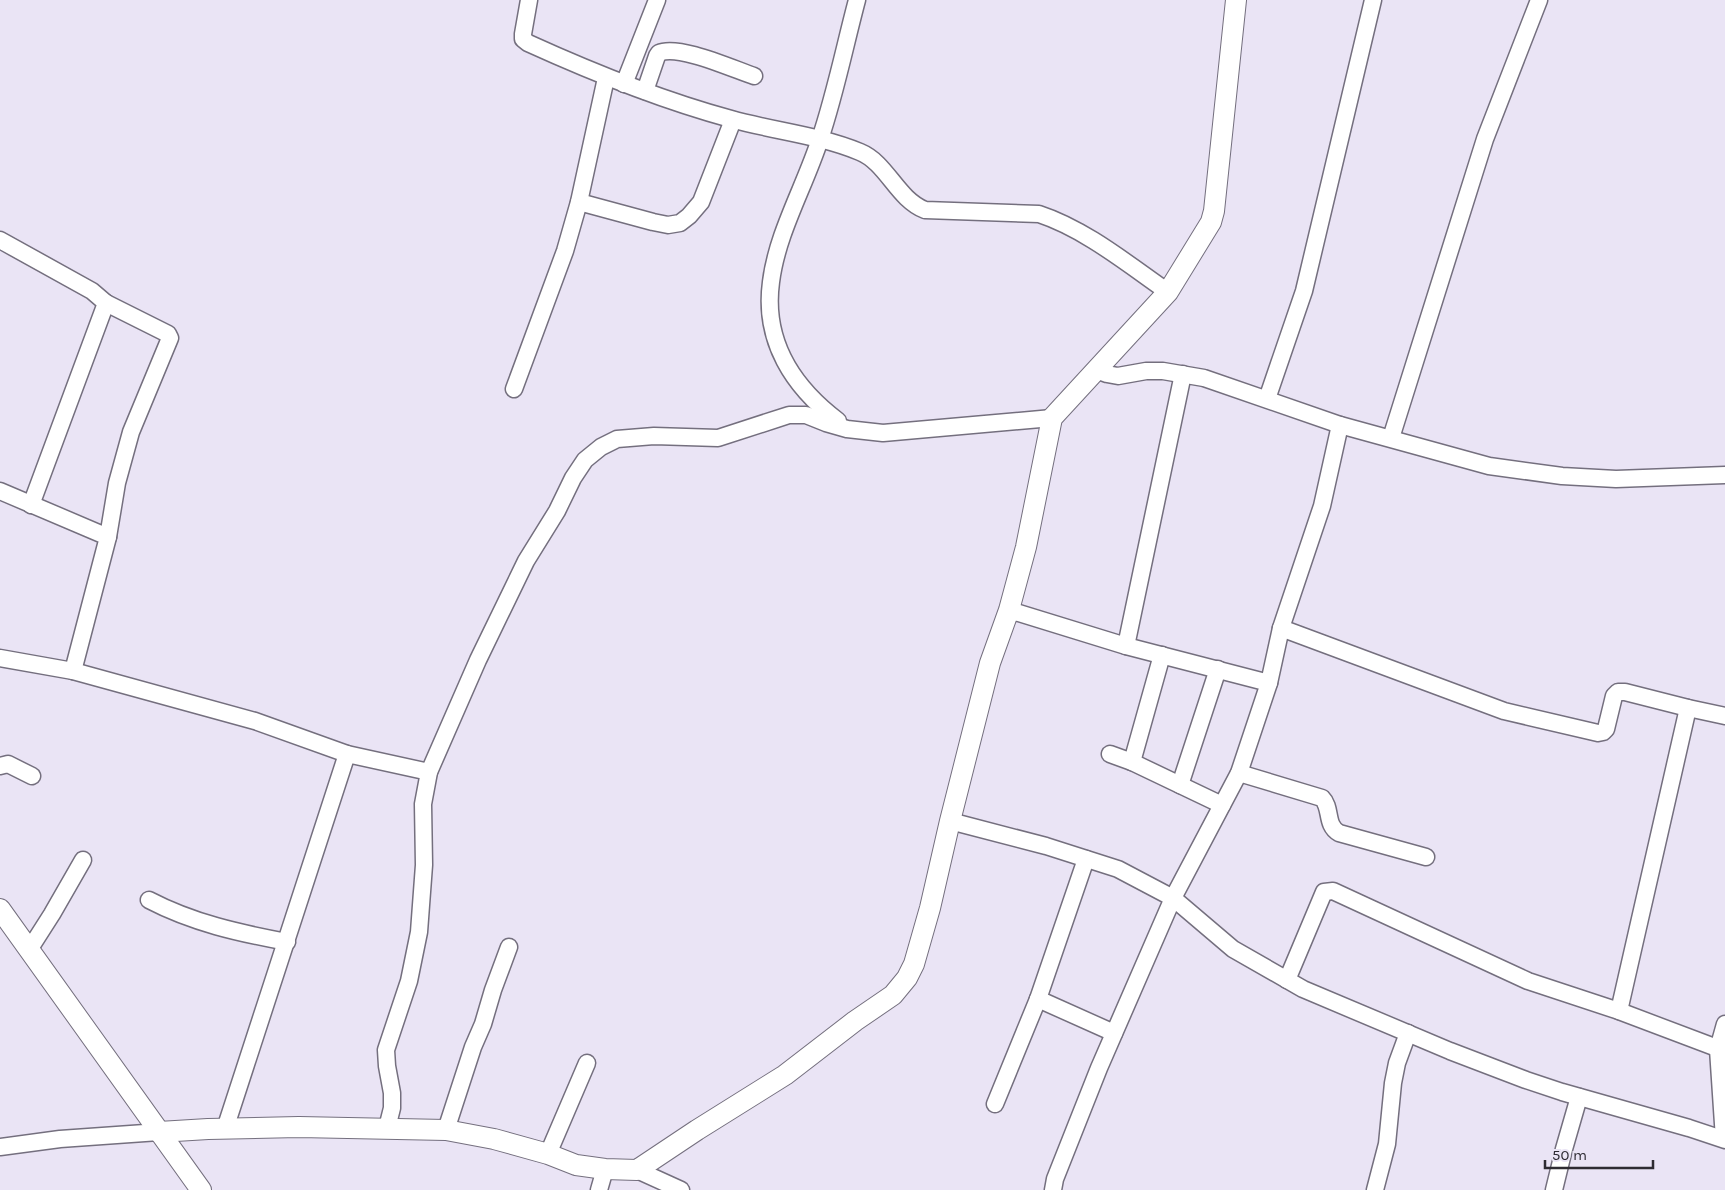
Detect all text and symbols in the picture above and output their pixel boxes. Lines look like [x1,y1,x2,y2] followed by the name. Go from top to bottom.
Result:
[1545,1138,1652,1170] scale bar
[1552,1146,1587,1164] text: 50 m

